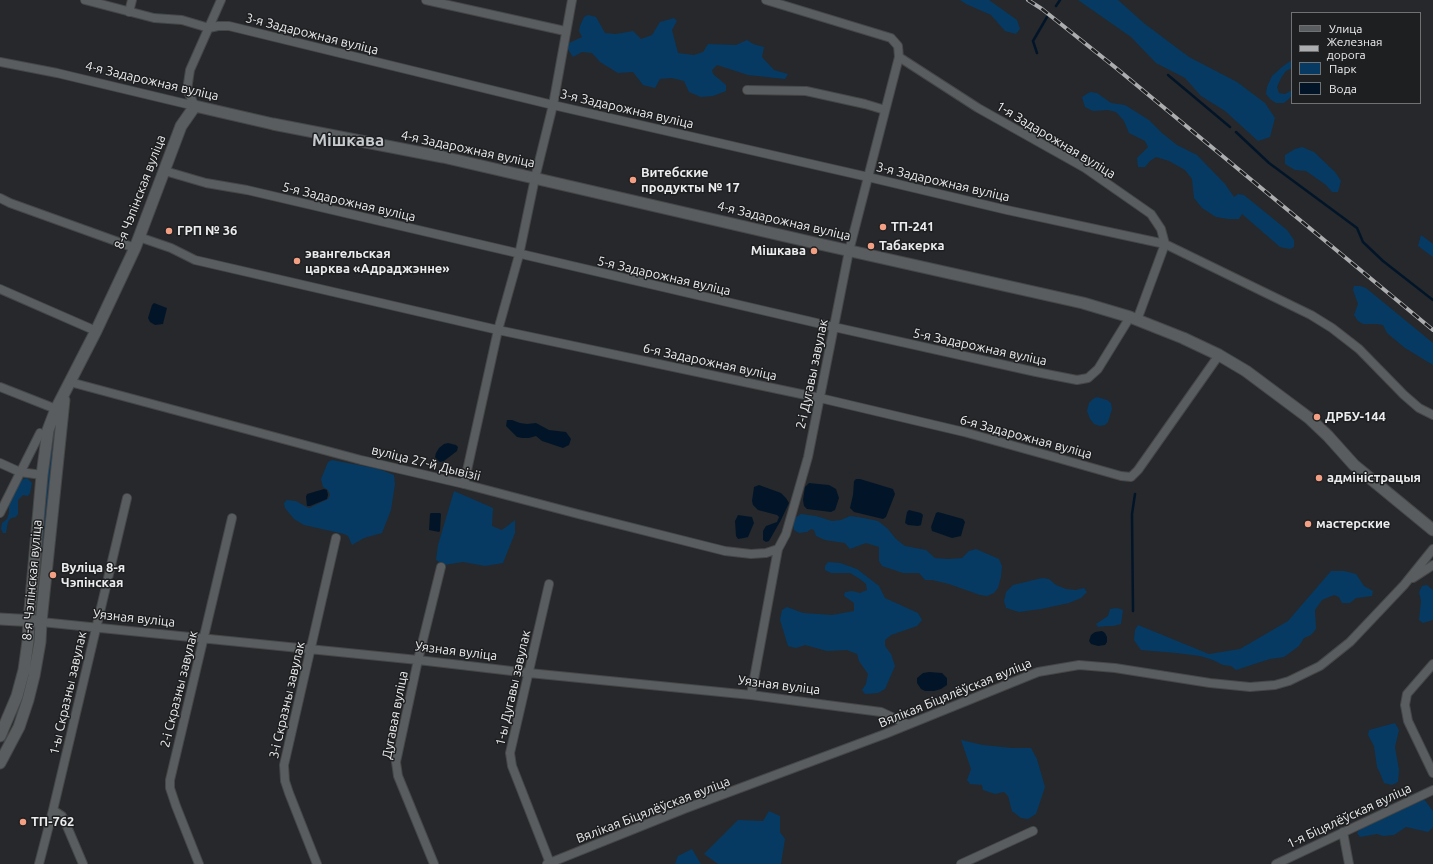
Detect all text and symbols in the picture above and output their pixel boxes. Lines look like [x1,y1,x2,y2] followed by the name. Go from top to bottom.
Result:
[244,10,380,58] street label: 3-я Задарожная вуліца
[1291,12,1421,104] legend
[1329,22,1362,35] text: Улица
[1327,35,1383,61] text: Железная дорога
[84,58,220,104] street label: 4-я Задарожная вуліца
[1329,62,1357,75] text: Парк
[1329,82,1357,95] text: Вода
[559,86,695,132] street label: 3-я Задарожная вуліца
[993,98,1119,182] street label: 1-я Задарожная вуліца
[400,127,536,171] street label: 4-я Задарожная вуліца
[312,130,384,150] district label: Мішкава
[111,133,169,251] street label: 8-я Чэпінская вуліца
[875,159,1011,205] street label: 3-я Задарожная вуліца
[641,165,740,196] place label: Витебские продукты № 17
[628,175,638,185] marker: Витебские продукты № 17
[281,179,417,225] street label: 5-я Задарожная вуліца
[716,198,852,244] street label: 4-я Задарожная вуліца
[891,219,934,235] place label: ТП-241
[878,222,888,232] marker: ТП-241
[177,223,237,239] place label: ГРП № 36
[164,226,174,236] marker: ГРП № 36
[879,238,945,254] place label: Табакерка
[866,241,876,251] marker: Табакерка
[751,243,806,259] place label: Мішкава
[305,246,450,277] place label: эвангельская царква «Адраджэнне»
[809,246,819,256] marker: Мішкава
[596,253,732,299] street label: 5-я Задарожная вуліца
[292,256,302,266] marker: эвангельская царква «Адраджэнне»
[793,318,831,430] street label: 2-і Дугавы завулак
[912,325,1048,369] street label: 5-я Задарожная вуліца
[642,340,778,384] street label: 6-я Задарожная вуліца
[1325,409,1386,425] place label: ДРБУ-144
[958,412,1094,462] street label: 6-я Задарожная вуліца
[1312,412,1322,422] marker: ДРБУ-144
[370,442,482,484] street label: вуліца 27-й Дывізіі
[1327,470,1421,486] place label: адміністрацыя
[1314,473,1324,483] marker: адміністрацыя
[1316,516,1390,532] place label: мастерские
[19,519,45,641] street label: 8-я Чэпінская вуліца
[1303,519,1313,529] marker: мастерские
[61,560,125,591] place label: Вуліца 8-я Чэпінская
[48,570,58,580] marker: Вуліца 8-я Чэпінская
[92,606,176,630] street label: Уязная вуліца
[157,629,201,749] street label: 2-і Скразны завулак
[492,629,534,747] street label: 1-ы Дугавы завулак
[46,630,90,756] street label: 1-ы Скразны завулак
[414,638,498,664] street label: Уязная вуліца
[266,640,308,760] street label: 3-і Скразны завулак
[876,655,1034,731] street label: Вялікая Біцялёўская вуліца
[379,670,411,760] street label: Дугавая вуліца
[737,672,821,698] street label: Уязная вуліца
[574,773,732,847] street label: Вялікая Біцялёўская вуліца
[1284,780,1414,852] street label: 1-я Біцялёўская вуліца
[31,814,74,830] place label: ТП-762
[18,817,28,827] marker: ТП-762

